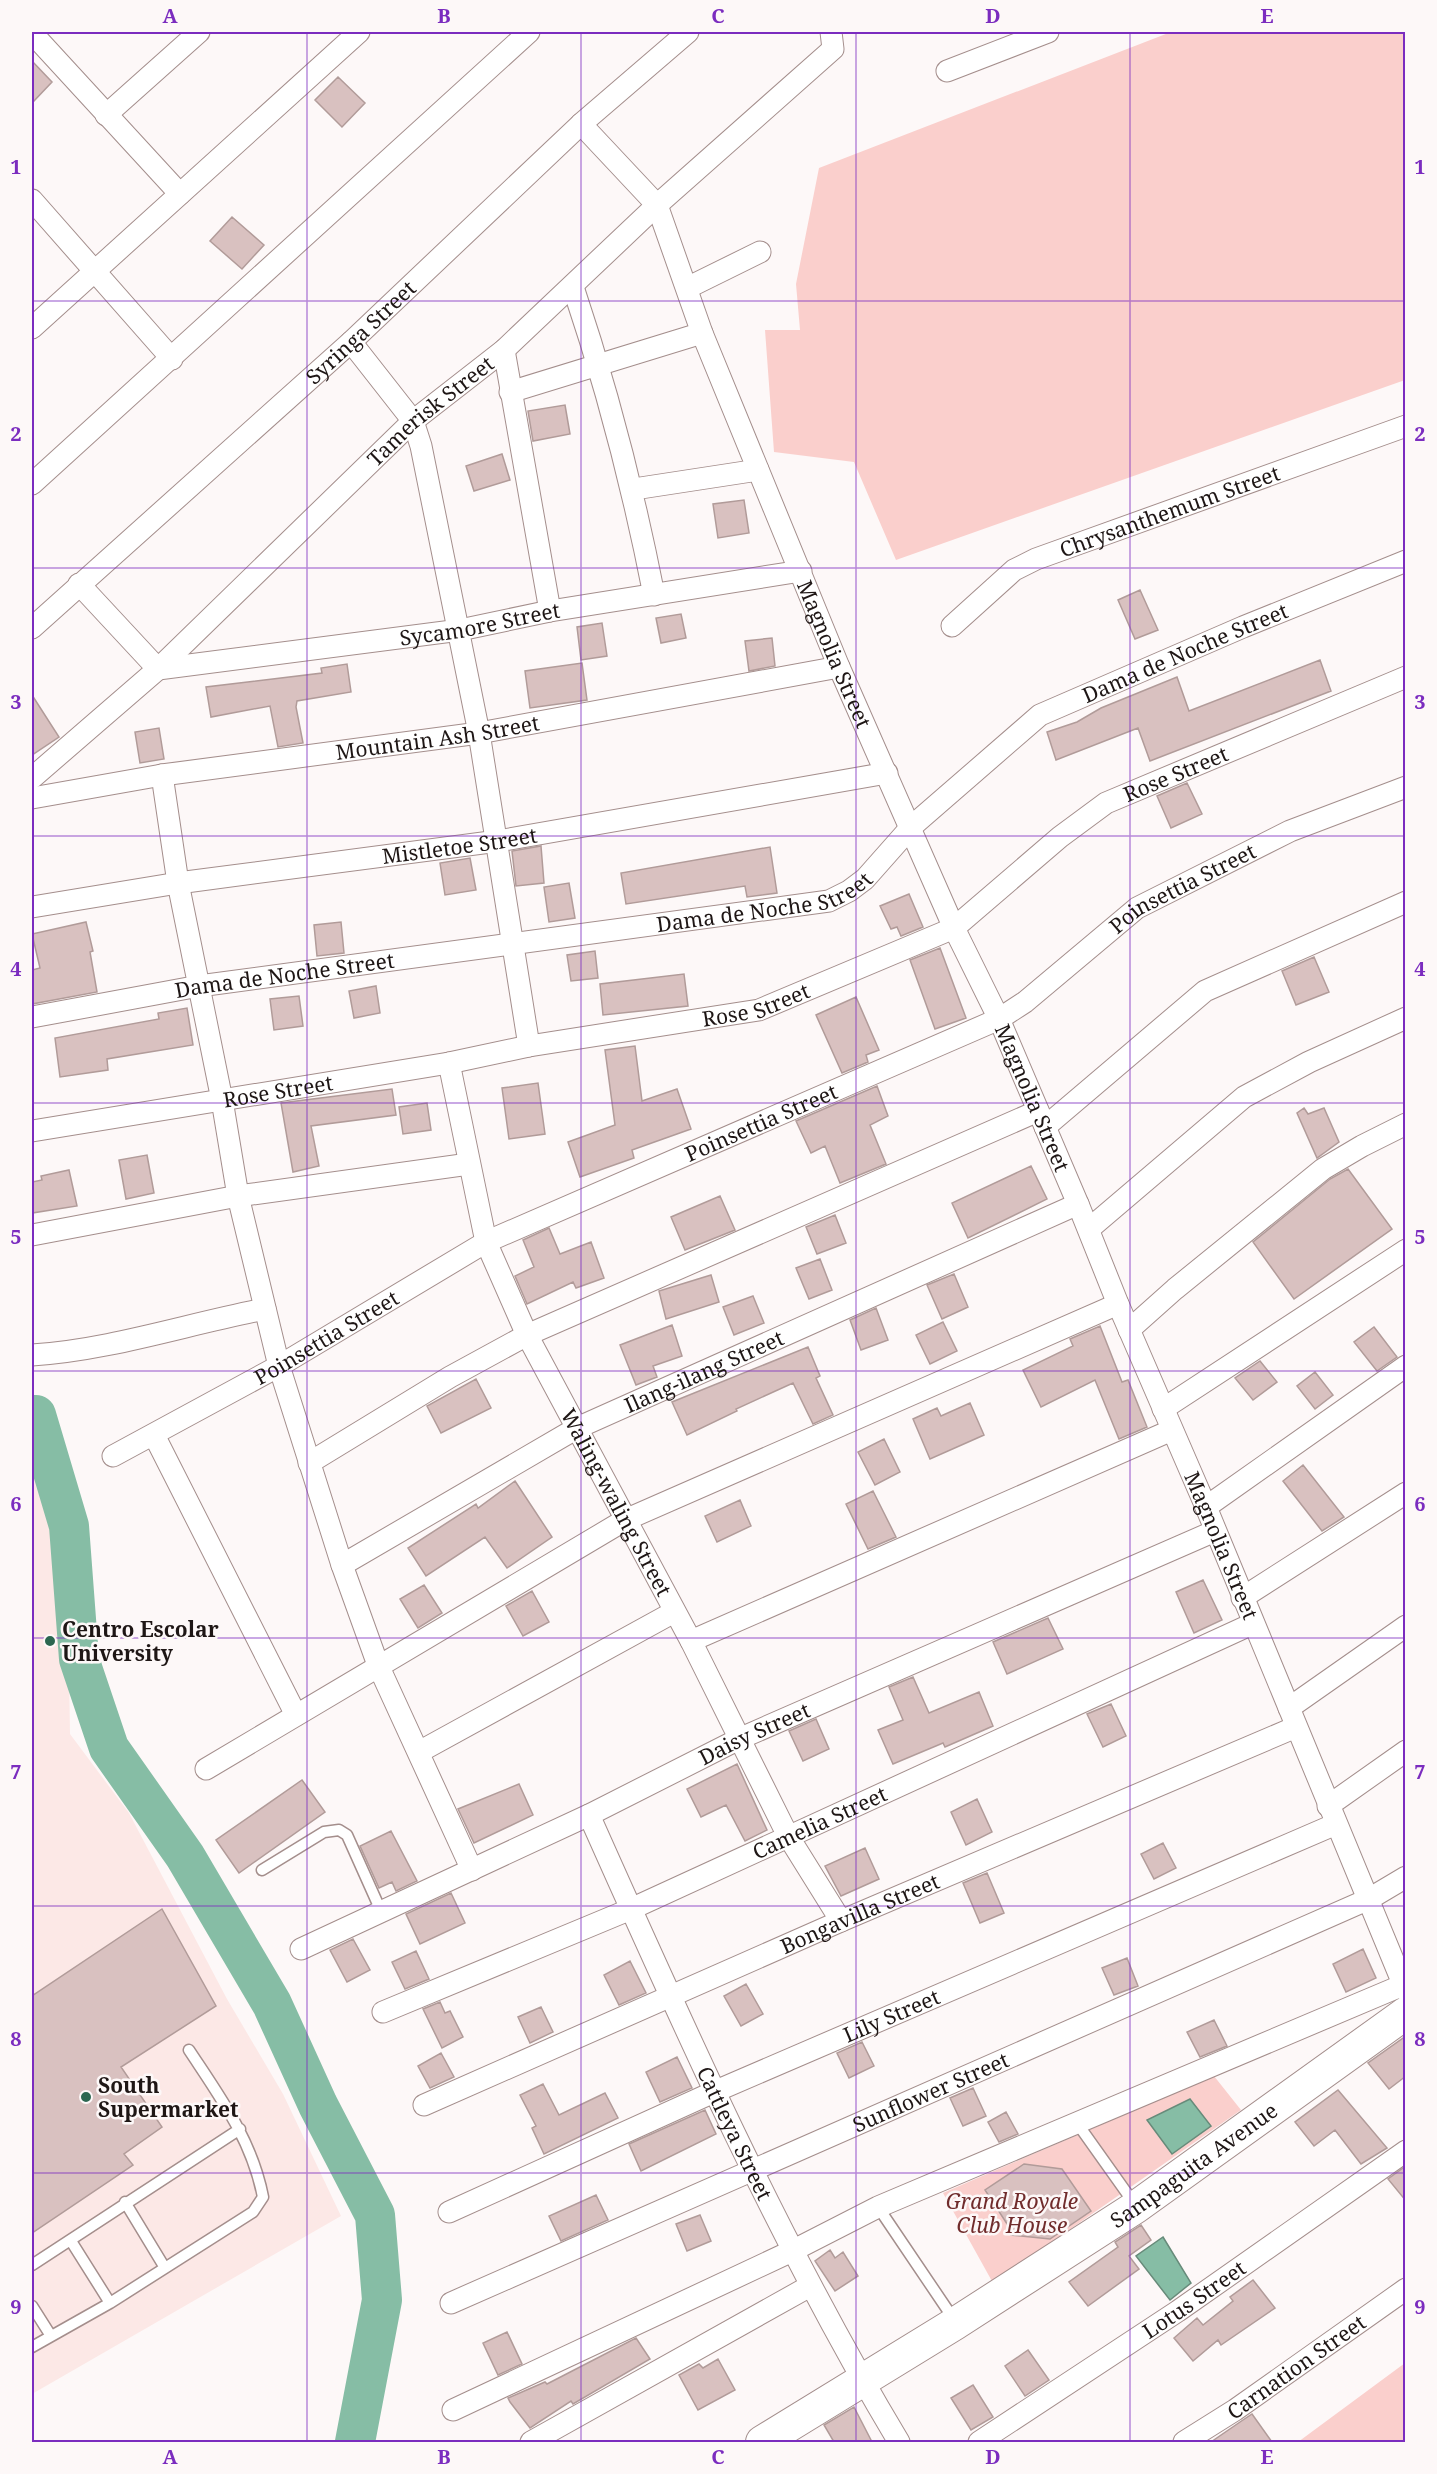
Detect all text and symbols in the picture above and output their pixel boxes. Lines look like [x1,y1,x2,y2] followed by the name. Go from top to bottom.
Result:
[162,2,178,29] text: A
[437,2,451,29] text: B
[711,2,725,29] text: C
[985,2,1001,29] text: D
[1260,2,1274,29] text: E
[10,153,22,180] text: 1
[1414,153,1426,180] text: 1
[300,274,421,390] street label: Syringa Street
[361,349,499,472] street label: Tamerisk Street
[10,420,22,447] text: 2
[1414,420,1426,447] text: 2
[1056,459,1283,563] street label: Chrysanthemum Street
[791,576,878,732] street label: Magnolia Street
[398,596,562,652] street label: Sycamore Street
[1078,596,1292,709] street label: Dama de Noche Street
[10,688,22,715] text: 3
[1414,688,1426,715] text: 3
[334,708,541,766] street label: Mountain Ash Street
[1119,739,1232,808] street label: Rose Street
[380,820,539,870] street label: Mistletoe Street
[1103,837,1260,940] street label: Poinsettia Street
[655,866,879,938] street label: Dama de Noche Street
[172,946,396,1004] street label: Dama de Noche Street
[10,955,22,982] text: 4
[1414,955,1426,982] text: 4
[700,976,814,1033] street label: Rose Street
[989,1020,1076,1176] street label: Magnolia Street
[221,1068,335,1114] street label: Rose Street
[681,1077,841,1168] street label: Poinsettia Street
[10,1223,22,1250] text: 5
[1414,1223,1426,1250] text: 5
[249,1284,404,1391] street label: Poinsettia Street
[620,1323,788,1419] street label: Ilang-ilang Street
[555,1403,678,1601] street label: Waling-waling Street
[1178,1467,1265,1623] street label: Magnolia Street
[10,1490,22,1517] text: 6
[1414,1490,1426,1517] text: 6
[62,1615,219,1667] place label: Centro Escolar University
[43,1634,57,1648] marker: Centro Escolar University
[694,1696,814,1771] street label: Daisy Street
[10,1758,22,1785] text: 7
[1414,1758,1426,1785] text: 7
[748,1779,891,1865] street label: Camelia Street
[776,1867,943,1960] street label: Bongavilla Street
[839,1982,944,2049] street label: Lily Street
[10,2025,22,2052] text: 8
[1414,2025,1426,2052] text: 8
[848,2045,1013,2139] street label: Sunflower Street
[691,2062,779,2205] street label: Cattleya Street
[98,2071,239,2123] place label: South Supermarket
[79,2090,93,2104] marker: South Supermarket
[1105,2096,1283,2234] street label: Sampaguita Avenue
[946,2187,1078,2239] park label: Grand Royale Club House
[1137,2254,1251,2345] street label: Lotus Street
[10,2293,22,2320] text: 9
[1414,2293,1426,2320] text: 9
[1221,2308,1371,2426] street label: Carnation Street
[162,2443,178,2470] text: A
[437,2443,451,2470] text: B
[711,2443,725,2470] text: C
[985,2443,1001,2470] text: D
[1260,2443,1274,2470] text: E

